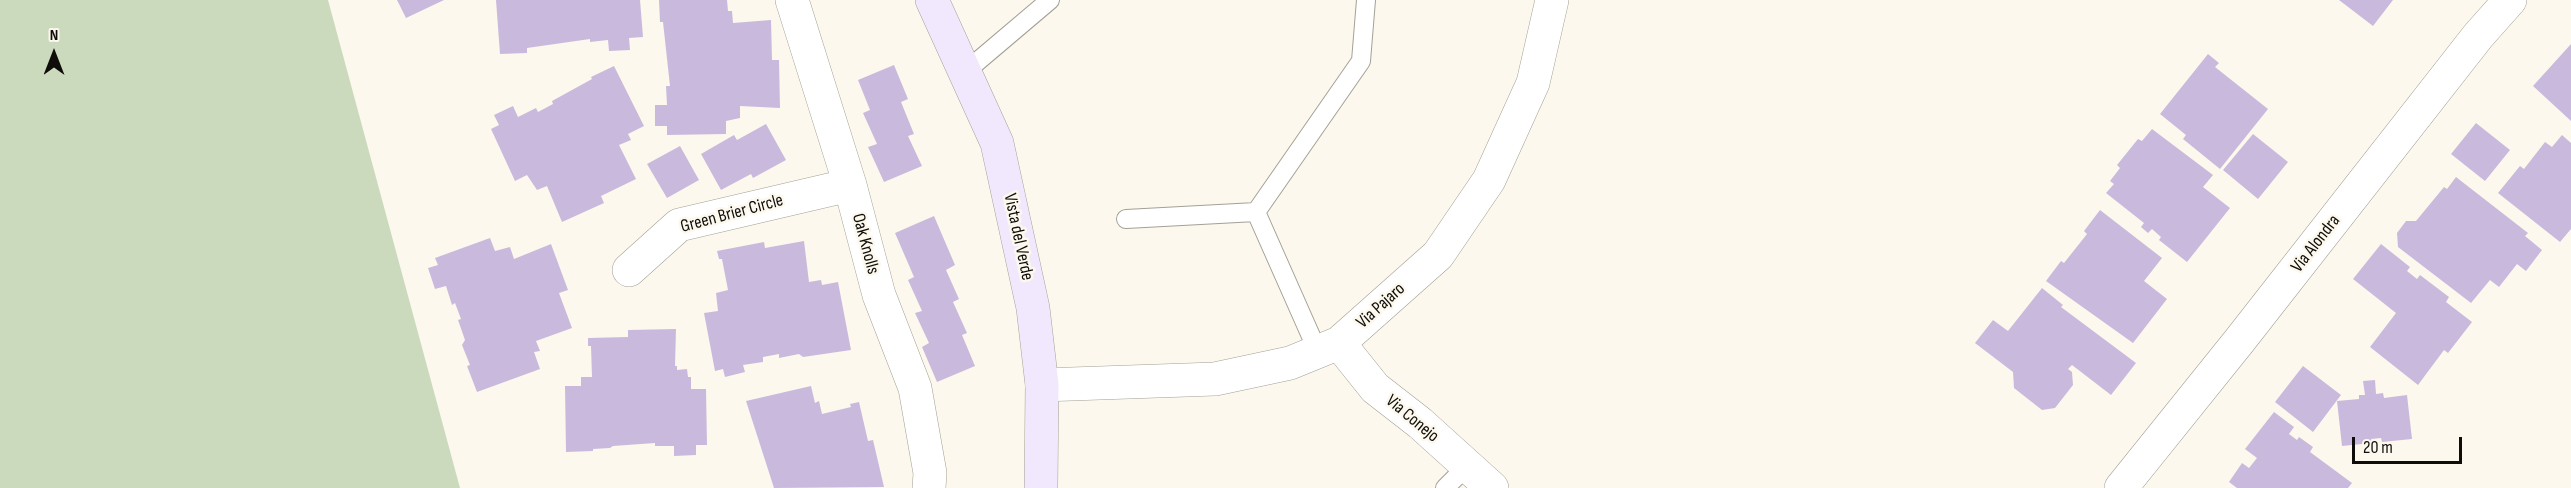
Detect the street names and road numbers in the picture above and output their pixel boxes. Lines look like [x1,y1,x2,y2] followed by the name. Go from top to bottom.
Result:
[678,190,786,238] street label: Green Brier Circle
[998,191,1038,283] street label: Vista del Verde
[847,211,883,277] street label: Oak Knolls
[2287,211,2345,277] street label: Via Alondra
[1352,279,1410,333] street label: Via Pajaro
[1381,391,1443,447] street label: Via Conejo

